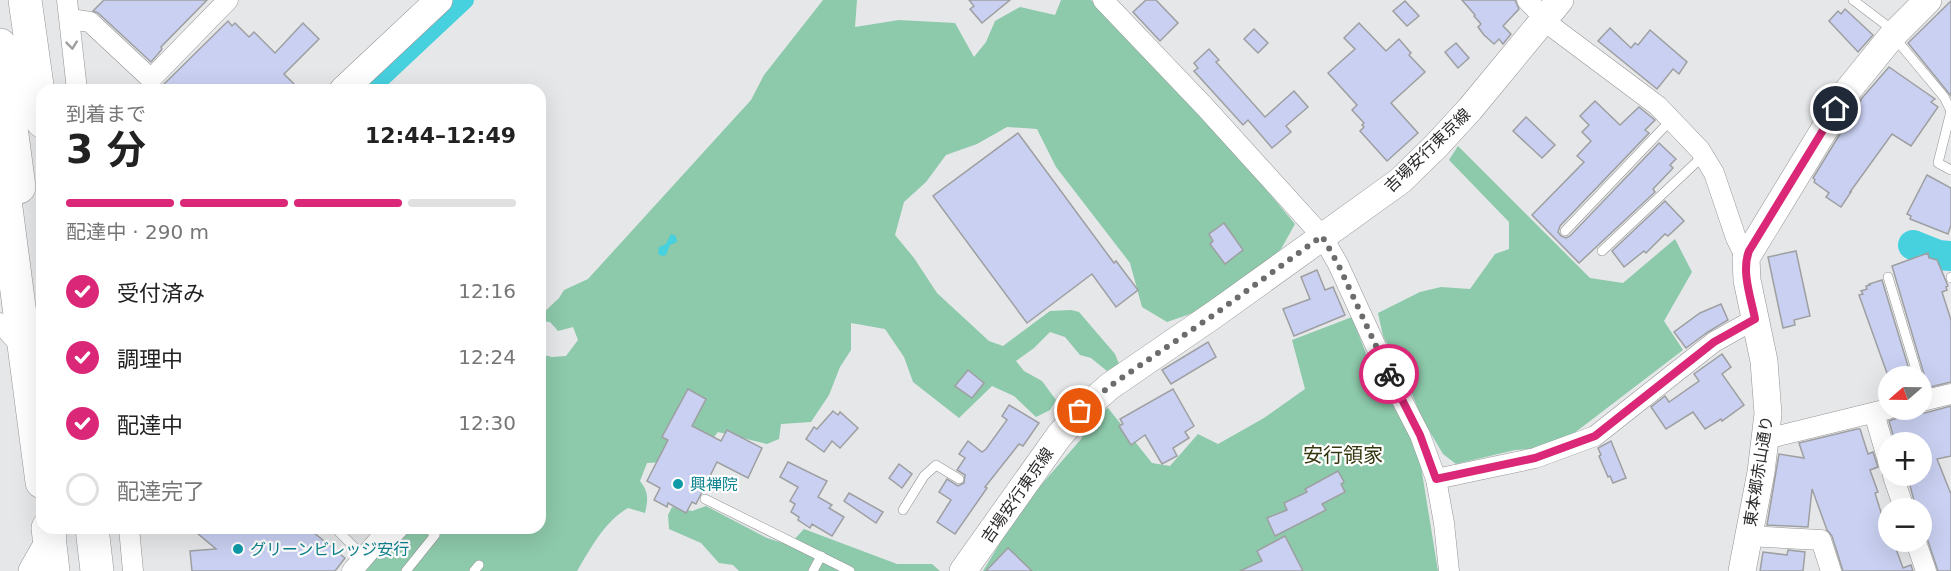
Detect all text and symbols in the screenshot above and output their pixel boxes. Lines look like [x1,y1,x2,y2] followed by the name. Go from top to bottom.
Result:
[66,40,78,50] one-way arrow
[1810,83,1861,134] pin
[1819,92,1852,125] icon: home
[66,102,146,126] text: 到着まで
[1380,105,1474,196] street label: 吉場安行東京線
[365,123,516,148] text: 12:44–12:49
[66,127,146,172] text: 3 分
[66,220,209,244] text: 配達中 · 290 m
[66,275,99,308] icon: check
[458,279,516,303] text: 12:16
[117,281,205,306] text: 受付済み
[66,341,99,374] icon: check
[1359,344,1419,404] courier
[458,345,516,369] text: 12:24
[117,347,183,372] text: 調理中
[1373,358,1406,391] icon: bike
[1878,366,1932,420] north arrow
[1878,366,1932,552] map controls
[1054,385,1105,436] pin
[1063,394,1096,427] icon: bag
[66,407,99,440] icon: check
[458,411,516,435] text: 12:30
[117,413,183,438] text: 配達中
[1740,414,1777,528] street label: 東本郷赤山通り
[1878,432,1932,486] button: +
[1303,443,1383,467] district label: 安行領家
[978,444,1057,547] street label: 吉場安行東京線
[690,475,738,494] place label: 興禅院
[671,477,685,491] marker: 興禅院
[117,479,205,504] text: 配達完了
[1878,498,1932,552] button: −
[250,540,409,559] place label: グリーンビレッジ安行
[231,542,245,556] marker: グリーンビレッジ安行

